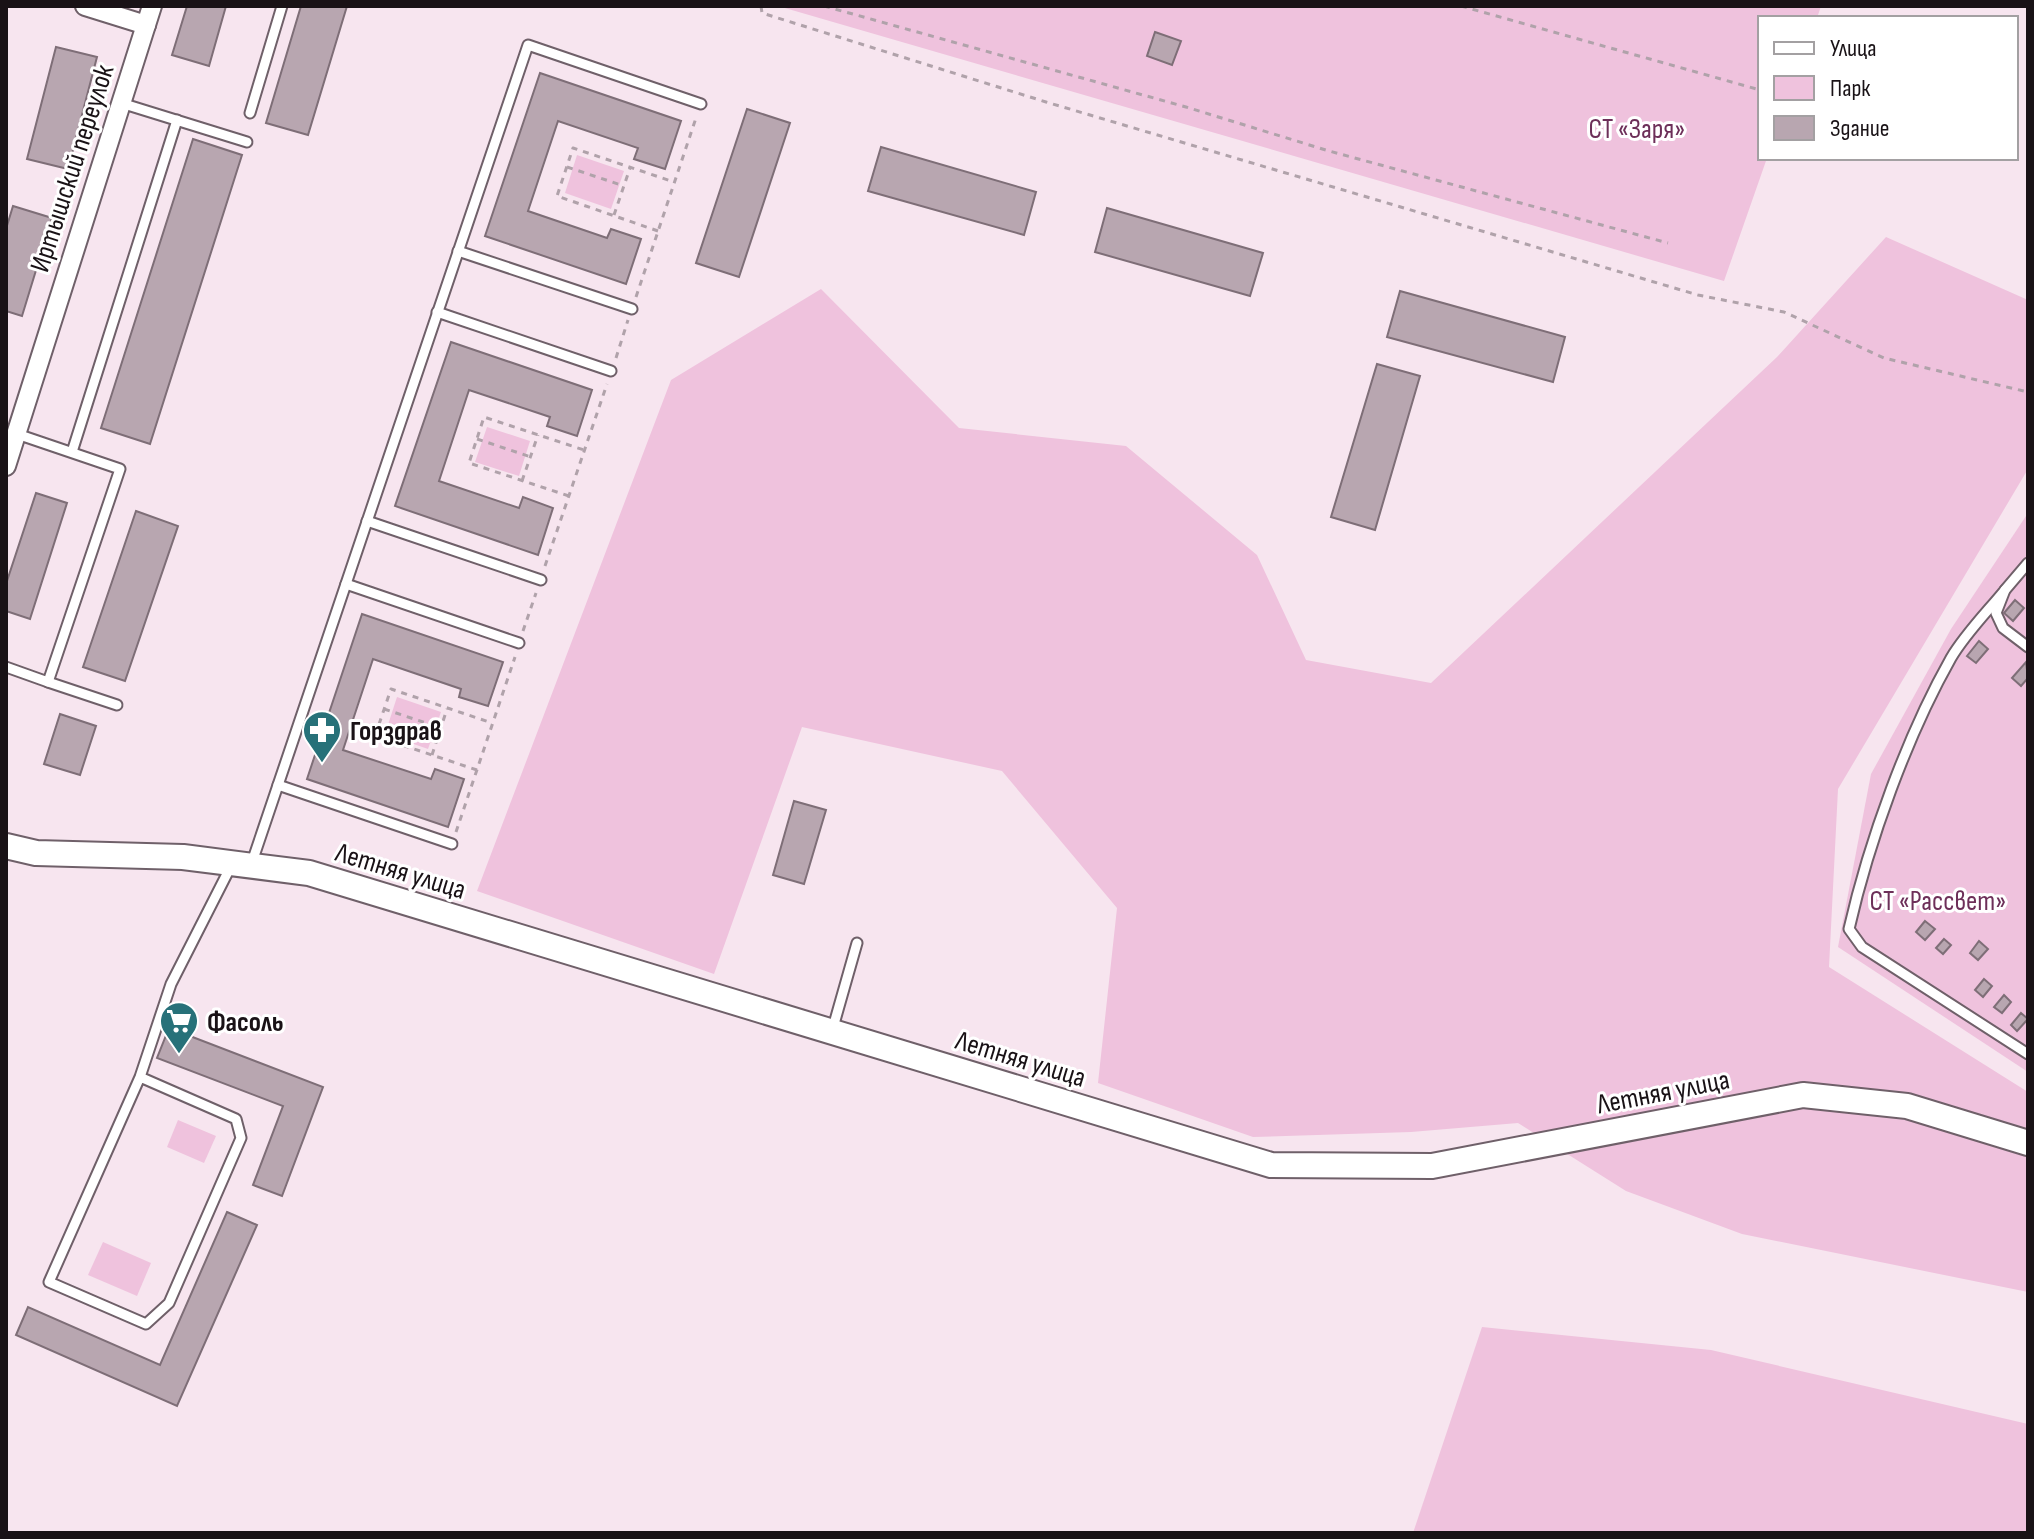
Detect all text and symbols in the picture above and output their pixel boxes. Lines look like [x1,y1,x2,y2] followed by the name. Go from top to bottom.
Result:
[1758,16,2018,160] legend
[1830,34,1876,63] text: Улица
[23,60,122,276] street label: Иртышский переулок
[1830,74,1871,103] text: Парк
[1589,113,1685,146] park label: СТ «Заря»
[1830,114,1889,143] text: Здание
[301,709,343,764] pharmacy icon: Горздрав
[350,715,442,748] place label: Горздрав
[331,836,470,907] street label: Летняя улица
[1870,885,2006,918] park label: СТ «Рассвет»
[158,1000,200,1055] supermarket icon: Фасоль
[207,1006,284,1039] place label: Фасоль
[951,1024,1090,1095] street label: Летняя улица
[1593,1063,1732,1122] street label: Летняя улица

